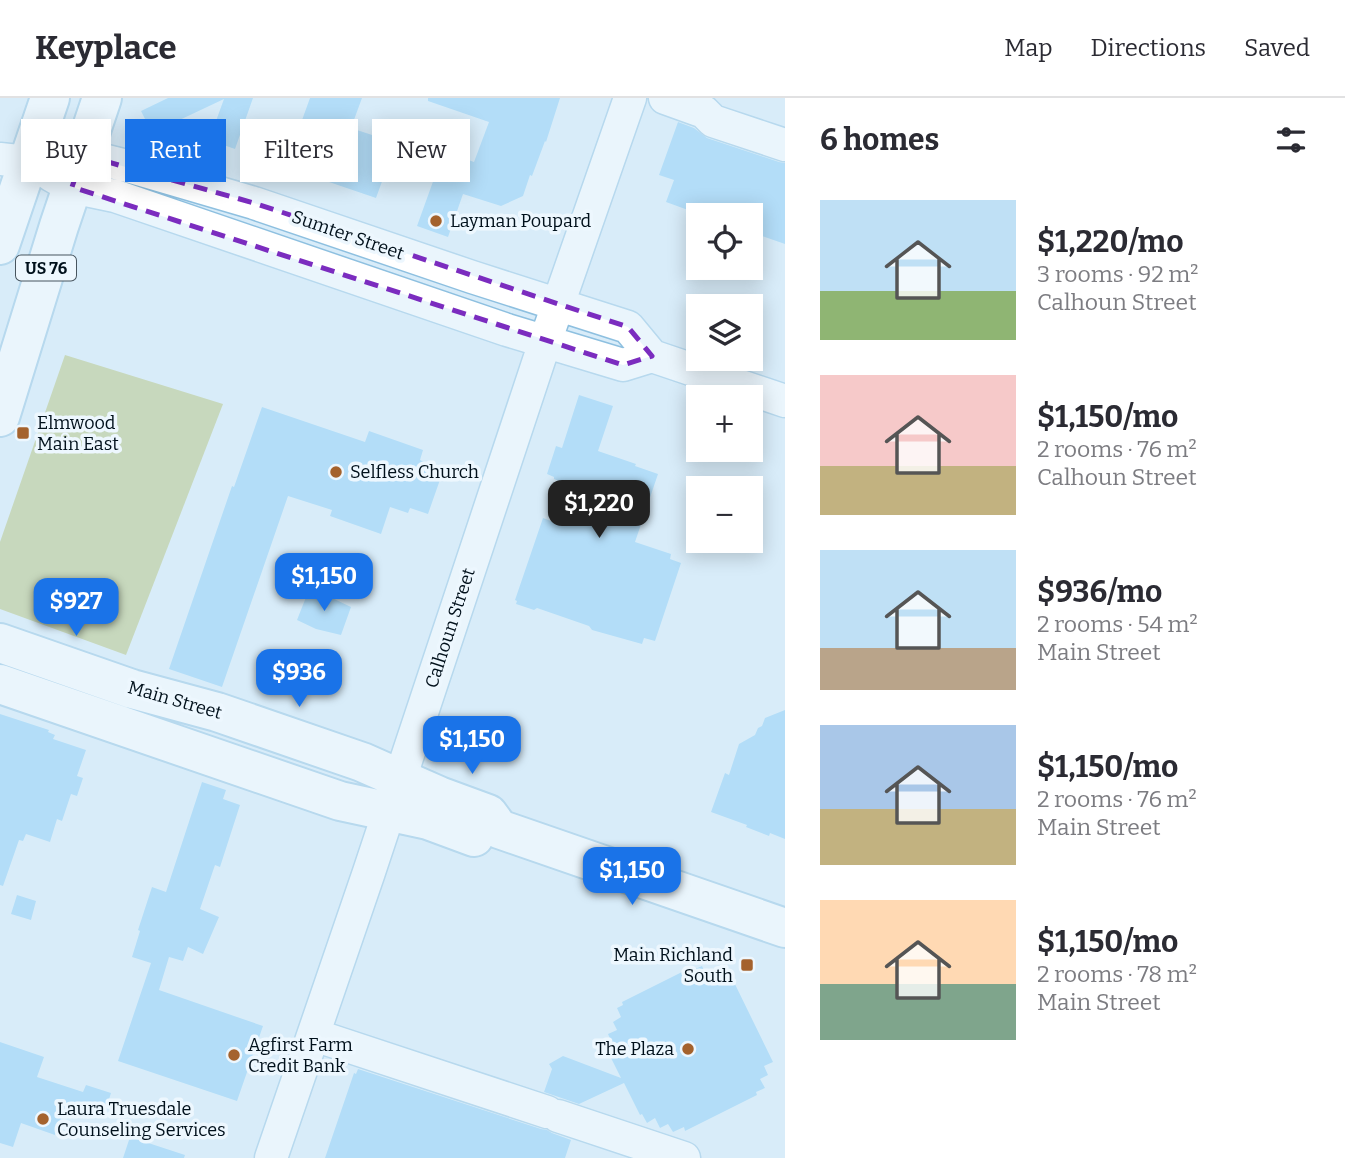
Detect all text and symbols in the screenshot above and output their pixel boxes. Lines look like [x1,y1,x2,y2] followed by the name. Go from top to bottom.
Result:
[35,28,177,68] text: Keyplace
[1004,34,1053,62] text: Map
[1091,34,1206,62] text: Directions
[1244,34,1310,62] text: Saved
[21,119,111,182] chip: Buy
[125,119,226,182] chip: Rent
[240,119,358,182] chip: Filters
[372,119,470,182] chip: New
[1272,121,1310,159] icon: filters
[820,122,939,158] text: 6 homes
[686,203,763,553] map controls
[686,203,763,280] button: locate
[289,205,408,265] street label: Sumter Street
[450,210,591,232] place label: Layman Poupard
[428,213,444,229] marker: Layman Poupard
[1037,224,1183,260] text: $1,220/mo
[876,228,960,312] icon: home
[16,256,76,280] road number: US 76
[1037,260,1198,288] text: 3 rooms · 92 m²
[1037,288,1196,316] text: Calhoun Street
[686,294,763,371] button: layers
[686,385,763,462] button: +
[1037,399,1178,435] text: $1,150/mo
[876,403,960,487] icon: home
[37,412,119,455] place label: Elmwood Main East
[15,425,31,441] marker: Elmwood Main East
[1037,435,1197,463] text: 2 rooms · 76 m²
[350,461,479,483] place label: Selfless Church
[1037,463,1196,491] text: Calhoun Street
[328,464,344,480] marker: Selfless Church
[686,476,763,553] button: −
[542,480,656,540] pin: $1,220
[564,489,634,517] text: $1,220
[267,554,381,613] pin: $1,150
[291,562,357,590] text: $1,150
[420,565,480,691] street label: Calhoun Street
[1037,574,1162,610] text: $936/mo
[35,578,117,638] pin: $927
[876,578,960,662] icon: home
[50,587,102,615] text: $927
[1037,610,1198,638] text: 2 rooms · 54 m²
[1037,638,1161,666] text: Main Street
[258,650,340,709] pin: $936
[272,658,326,686] text: $936
[125,676,225,724] street label: Main Street
[415,716,529,776] pin: $1,150
[439,725,505,753] text: $1,150
[1037,749,1178,785] text: $1,150/mo
[876,753,960,837] icon: home
[1037,785,1197,813] text: 2 rooms · 76 m²
[1037,813,1161,841] text: Main Street
[575,848,689,907] pin: $1,150
[599,856,665,884] text: $1,150
[1037,924,1178,960] text: $1,150/mo
[876,928,960,1012] icon: home
[613,944,733,987] place label: Main Richland South
[739,957,755,973] marker: Main Richland South
[1037,960,1197,988] text: 2 rooms · 78 m²
[1037,988,1161,1016] text: Main Street
[248,1034,353,1077] place label: Agfirst Farm Credit Bank
[595,1038,674,1060] place label: The Plaza
[680,1041,696,1057] marker: The Plaza
[226,1047,242,1063] marker: Agfirst Farm Credit Bank
[57,1098,226,1141] place label: Laura Truesdale Counseling Services
[35,1111,51,1127] marker: Laura Truesdale Counseling Services

